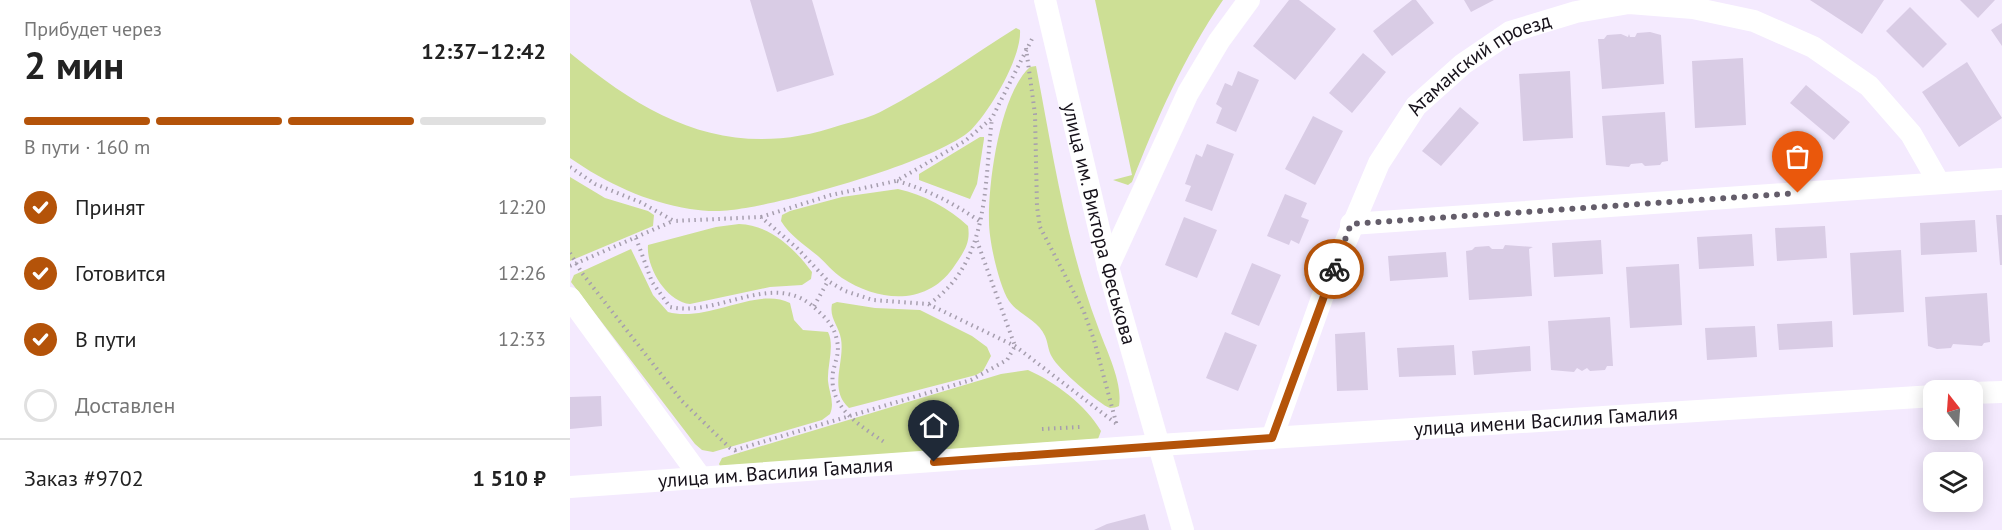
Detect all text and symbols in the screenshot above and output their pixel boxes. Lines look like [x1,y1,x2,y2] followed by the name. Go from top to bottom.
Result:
[1400,7,1554,120] street label: Атаманский проезд
[24,16,162,42] text: Прибудет через
[421,37,546,65] text: 12:37–12:42
[24,39,124,90] text: 2 мин
[1057,100,1142,348] street label: улица им. Виктора Феськова
[1772,131,1823,193] pin
[24,134,150,160] text: В пути · 160 m
[1781,140,1814,173] icon: bag
[24,191,57,224] icon: check
[75,193,145,221] text: Принят
[498,194,546,220] text: 12:20
[1304,239,1364,299] courier
[1318,253,1351,286] icon: bike
[24,257,57,290] icon: check
[75,259,166,287] text: Готовится
[498,260,546,286] text: 12:26
[24,323,57,356] icon: check
[75,325,137,353] text: В пути
[498,326,546,352] text: 12:33
[1923,380,1983,440] north arrow
[1923,380,1983,512] map controls
[75,391,175,419] text: Доставлен
[1413,399,1679,442] street label: улица имени Василия Гамалия
[908,400,959,462] pin
[917,409,950,442] icon: home
[657,451,894,494] street label: улица им. Василия Гамалия
[1923,452,1983,512] button: layers
[24,464,144,492] text: Заказ #9702
[472,464,546,492] text: 1 510 ₽

